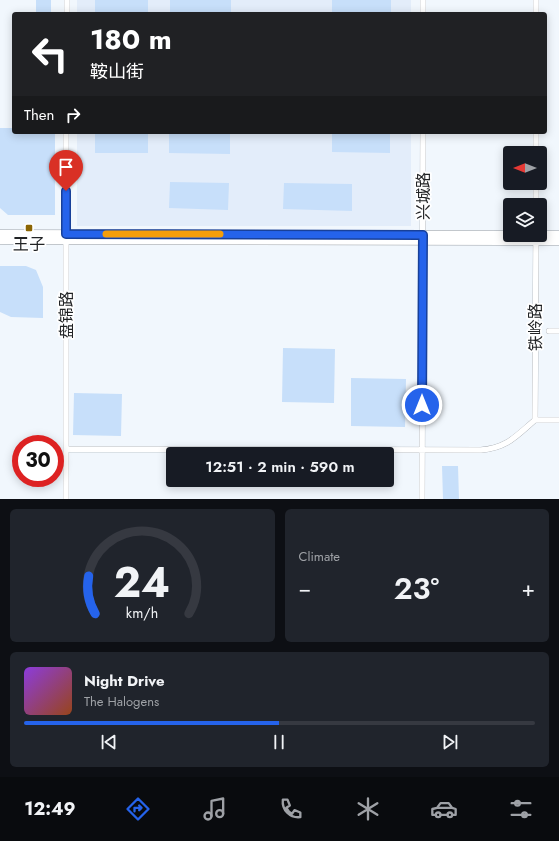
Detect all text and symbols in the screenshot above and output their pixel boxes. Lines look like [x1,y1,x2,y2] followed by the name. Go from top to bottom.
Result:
[90,19,172,60] text: 180 m
[24,28,76,80] icon: left
[90,59,144,85] text: 鞍山街
[24,104,54,126] text: Then
[62,104,84,126] icon: right
[503,146,547,190] north arrow
[503,146,547,242] map controls
[49,150,83,191] pin
[55,156,77,178] icon: arrive
[412,172,435,220] street label: 兴城路
[503,198,547,242] button: layers
[24,223,34,233] marker: 王子
[13,233,45,256] place label: 王子
[55,291,78,339] street label: 盘锦路
[524,303,547,351] street label: 铁岭路
[401,384,443,426] position arrow
[12,435,64,487] speed limit sign: 30
[205,456,355,478] text: 12:51 · 2 min · 590 m
[299,547,340,566] text: Climate
[114,551,170,612] text: 24
[394,567,439,610] text: 23°
[299,572,311,604] text: −
[521,572,535,604] text: +
[126,602,158,622] text: km/h
[84,670,165,692] text: Night Drive
[84,692,159,711] text: The Halogens
[98,731,120,753] icon: previous
[268,731,290,753] icon: pause
[439,731,461,753] icon: next
[124,795,152,823] icon: directions
[201,795,229,823] icon: music
[277,795,305,823] icon: phone
[354,795,382,823] icon: climate
[430,795,458,823] icon: car
[507,795,535,823] icon: filters
[24,796,76,822] text: 12:49

